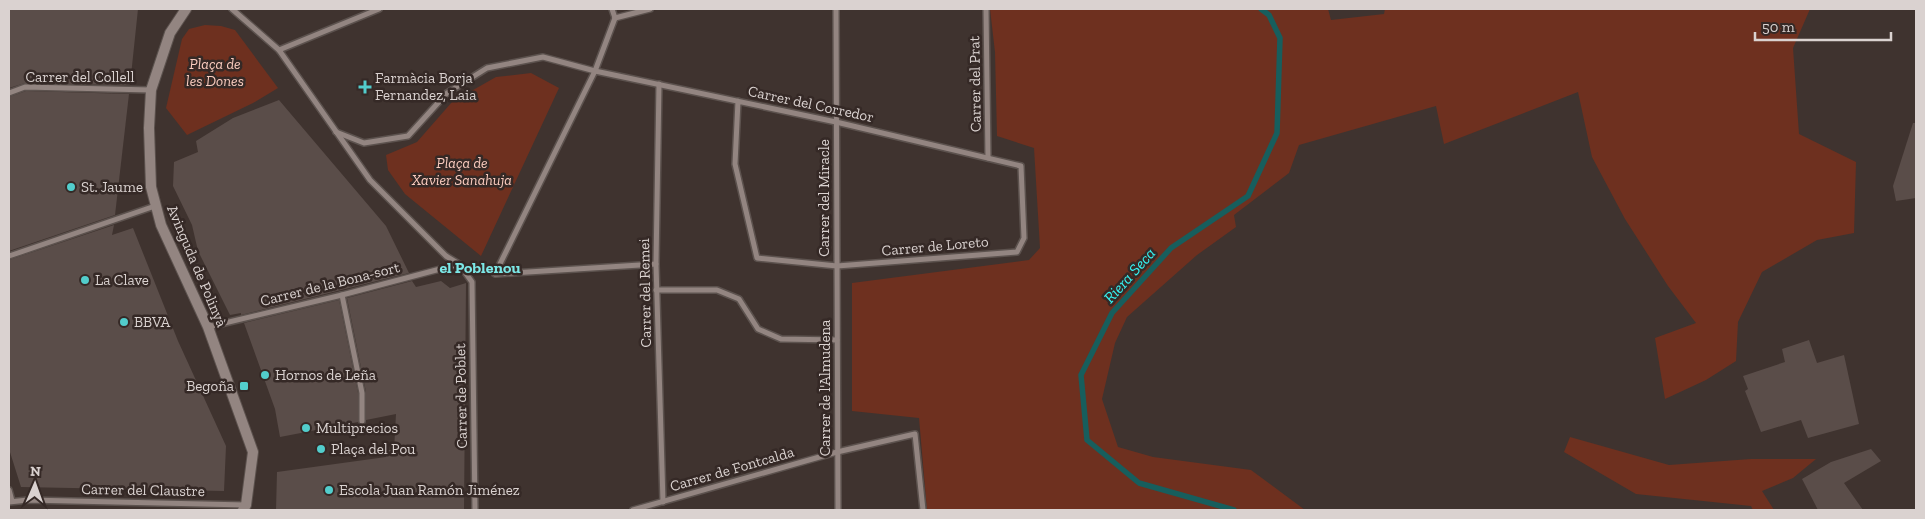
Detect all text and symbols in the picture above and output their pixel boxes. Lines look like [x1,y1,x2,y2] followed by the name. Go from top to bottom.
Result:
[1755,10,1891,42] scale bar
[1762,18,1795,36] text: 50 m
[965,35,985,132] street label: Carrer del Prat
[186,55,244,90] park label: Plaça de les Dones
[25,68,135,86] street label: Carrer del Collell
[375,69,476,104] place label: Farmàcia Borja Fernandez, Laia
[359,81,371,93] marker: Farmàcia Borja Fernandez, Laia
[747,82,875,126] street label: Carrer del Corredor
[815,139,833,257] street label: Carrer del Miracle
[411,154,512,189] park label: Plaça de Xavier Sanahuja
[81,178,143,196] place label: St. Jaume
[65,181,77,193] marker: St. Jaume
[163,202,231,330] street label: Avinguda de Polinyà
[881,232,989,260] street label: Carrer de Loreto
[635,238,655,348] street label: Carrer del Remei
[1100,244,1159,307] water label: Riera Seca
[258,258,402,310] street label: Carrer de la Bona-sort
[439,258,521,277] district label: el Poblenou
[95,271,149,289] place label: La Clave
[79,274,91,286] marker: La Clave
[134,313,171,331] place label: BBVA
[118,316,130,328] marker: BBVA
[816,320,834,456] street label: Carrer de l'Almudena
[451,343,471,449] street label: Carrer de Poblet
[275,366,376,384] place label: Hornos de Leña
[259,369,271,381] marker: Hornos de Leña
[186,377,234,395] place label: Begoña
[238,380,250,392] marker: Begoña
[316,419,398,437] place label: Multiprecios
[300,422,312,434] marker: Multiprecios
[331,440,416,458] place label: Plaça del Pou
[315,443,327,455] marker: Plaça del Pou
[668,443,796,495] street label: Carrer de Fontcalda
[10,459,60,509] north arrow
[30,463,41,480] text: N
[81,480,205,500] street label: Carrer del Claustre
[339,481,520,499] place label: Escola Juan Ramón Jiménez
[323,484,335,496] marker: Escola Juan Ramón Jiménez

